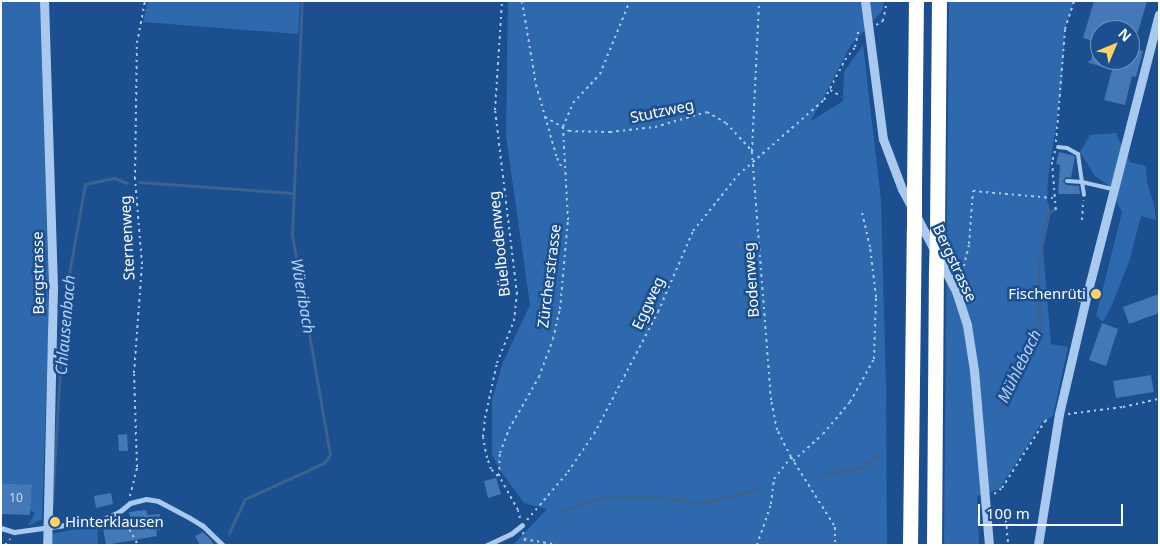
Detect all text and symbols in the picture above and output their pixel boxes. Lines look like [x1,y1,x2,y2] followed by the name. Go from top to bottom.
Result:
[1090,20,1140,70] north arrow
[1115,24,1136,45] text: N
[628,95,696,127] street label: Stutzweg
[485,190,513,298] street label: Büelbodenweg
[116,195,138,281] street label: Sternenweg
[929,221,981,305] street label: Bergstrasse
[534,223,564,329] street label: Zürcherstrasse
[28,231,48,315] street label: Bergstrasse
[739,242,763,318] street label: Bodenweg
[287,257,319,335] water label: Wüeribach
[51,274,79,376] water label: Chlausenbach
[628,274,668,332] street label: Eggweg
[1008,285,1086,303] place label: Fischenrüti
[1090,288,1102,300] marker: Fischenrüti
[993,326,1045,406] water label: Mühlebach
[9,491,23,505] house number: 10
[980,494,1125,526] scale bar
[986,503,1030,523] text: 100 m
[65,513,164,531] place label: Hinterklausen
[49,516,61,528] marker: Hinterklausen

